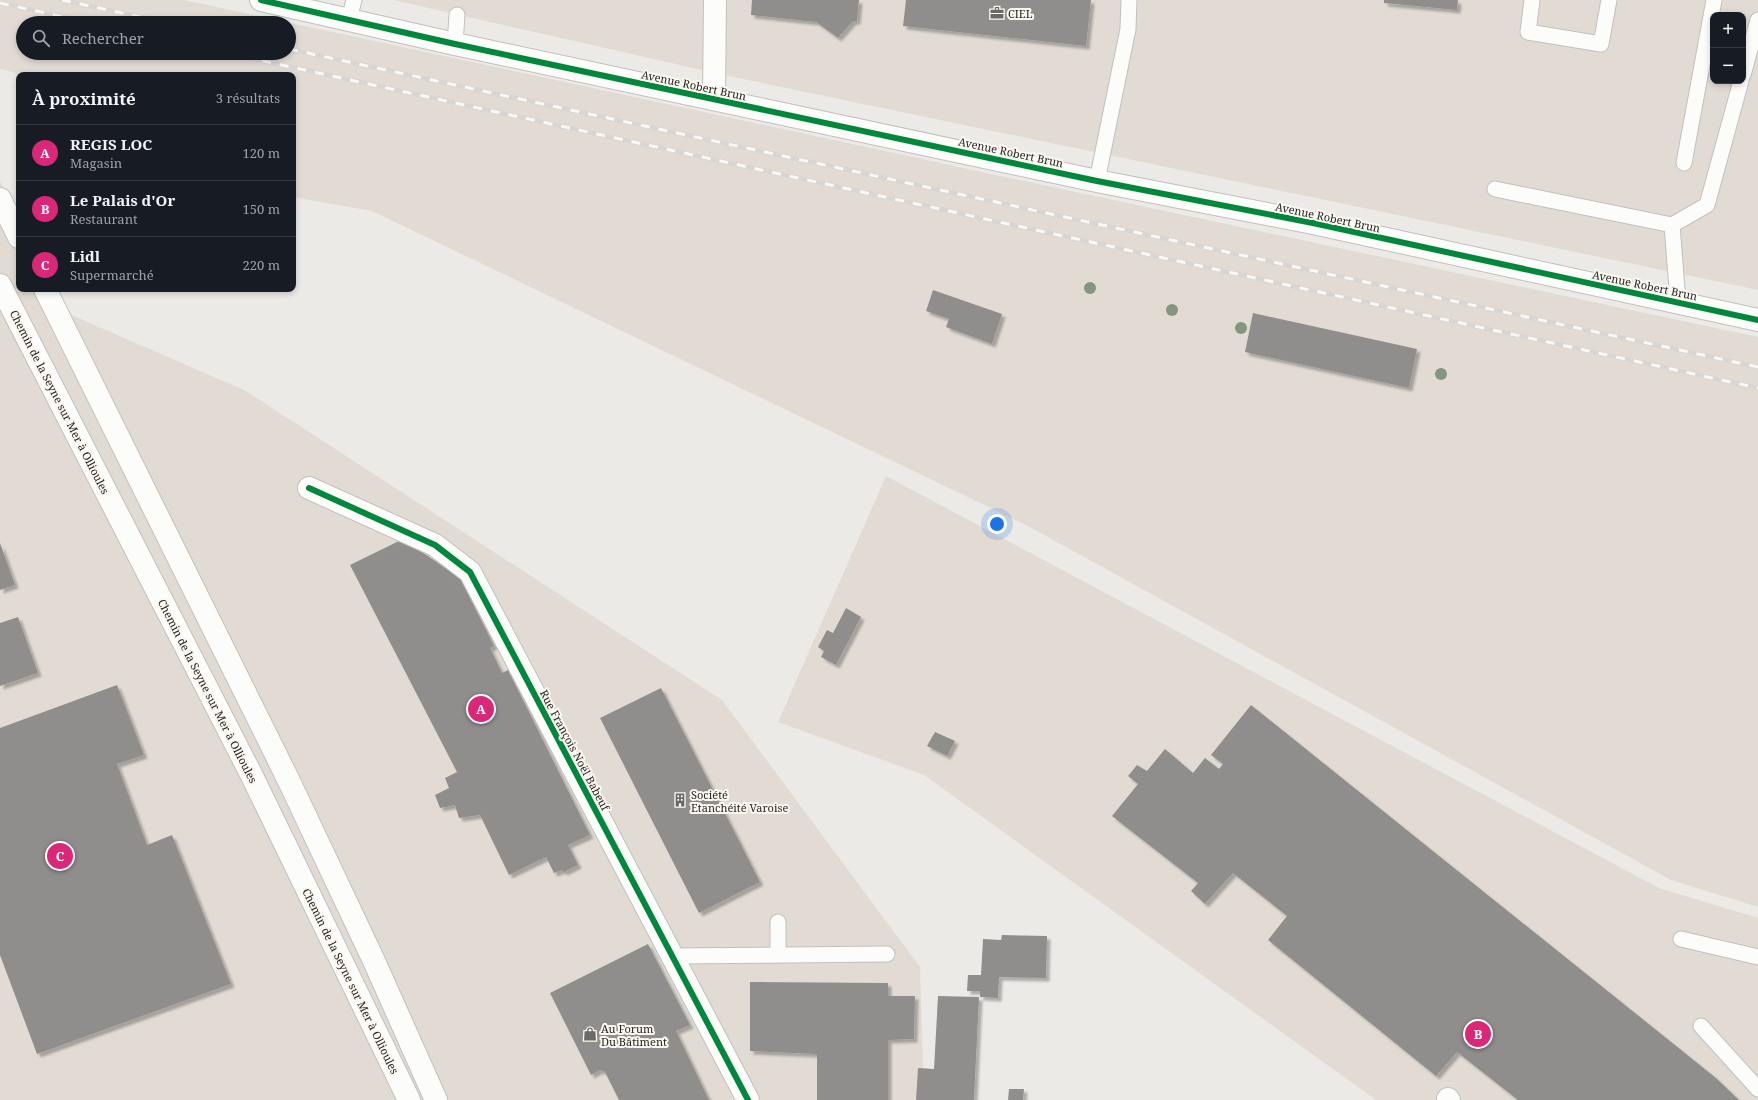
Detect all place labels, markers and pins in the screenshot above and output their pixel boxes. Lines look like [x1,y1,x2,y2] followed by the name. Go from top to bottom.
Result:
[989,5,1005,21] office icon: CIEL
[1008,6,1033,21] place label: CIEL
[468,694,494,724] pin: A
[691,787,788,815] place label: Société Etanchéité Varoise
[672,792,688,808] building icon: Société Etanchéité Varoise
[47,841,73,871] pin: C
[1465,1019,1491,1049] pin: B
[601,1021,667,1049] place label: Au Forum Du Bâtiment
[582,1026,598,1042] shop icon: Au Forum Du Bâtiment

